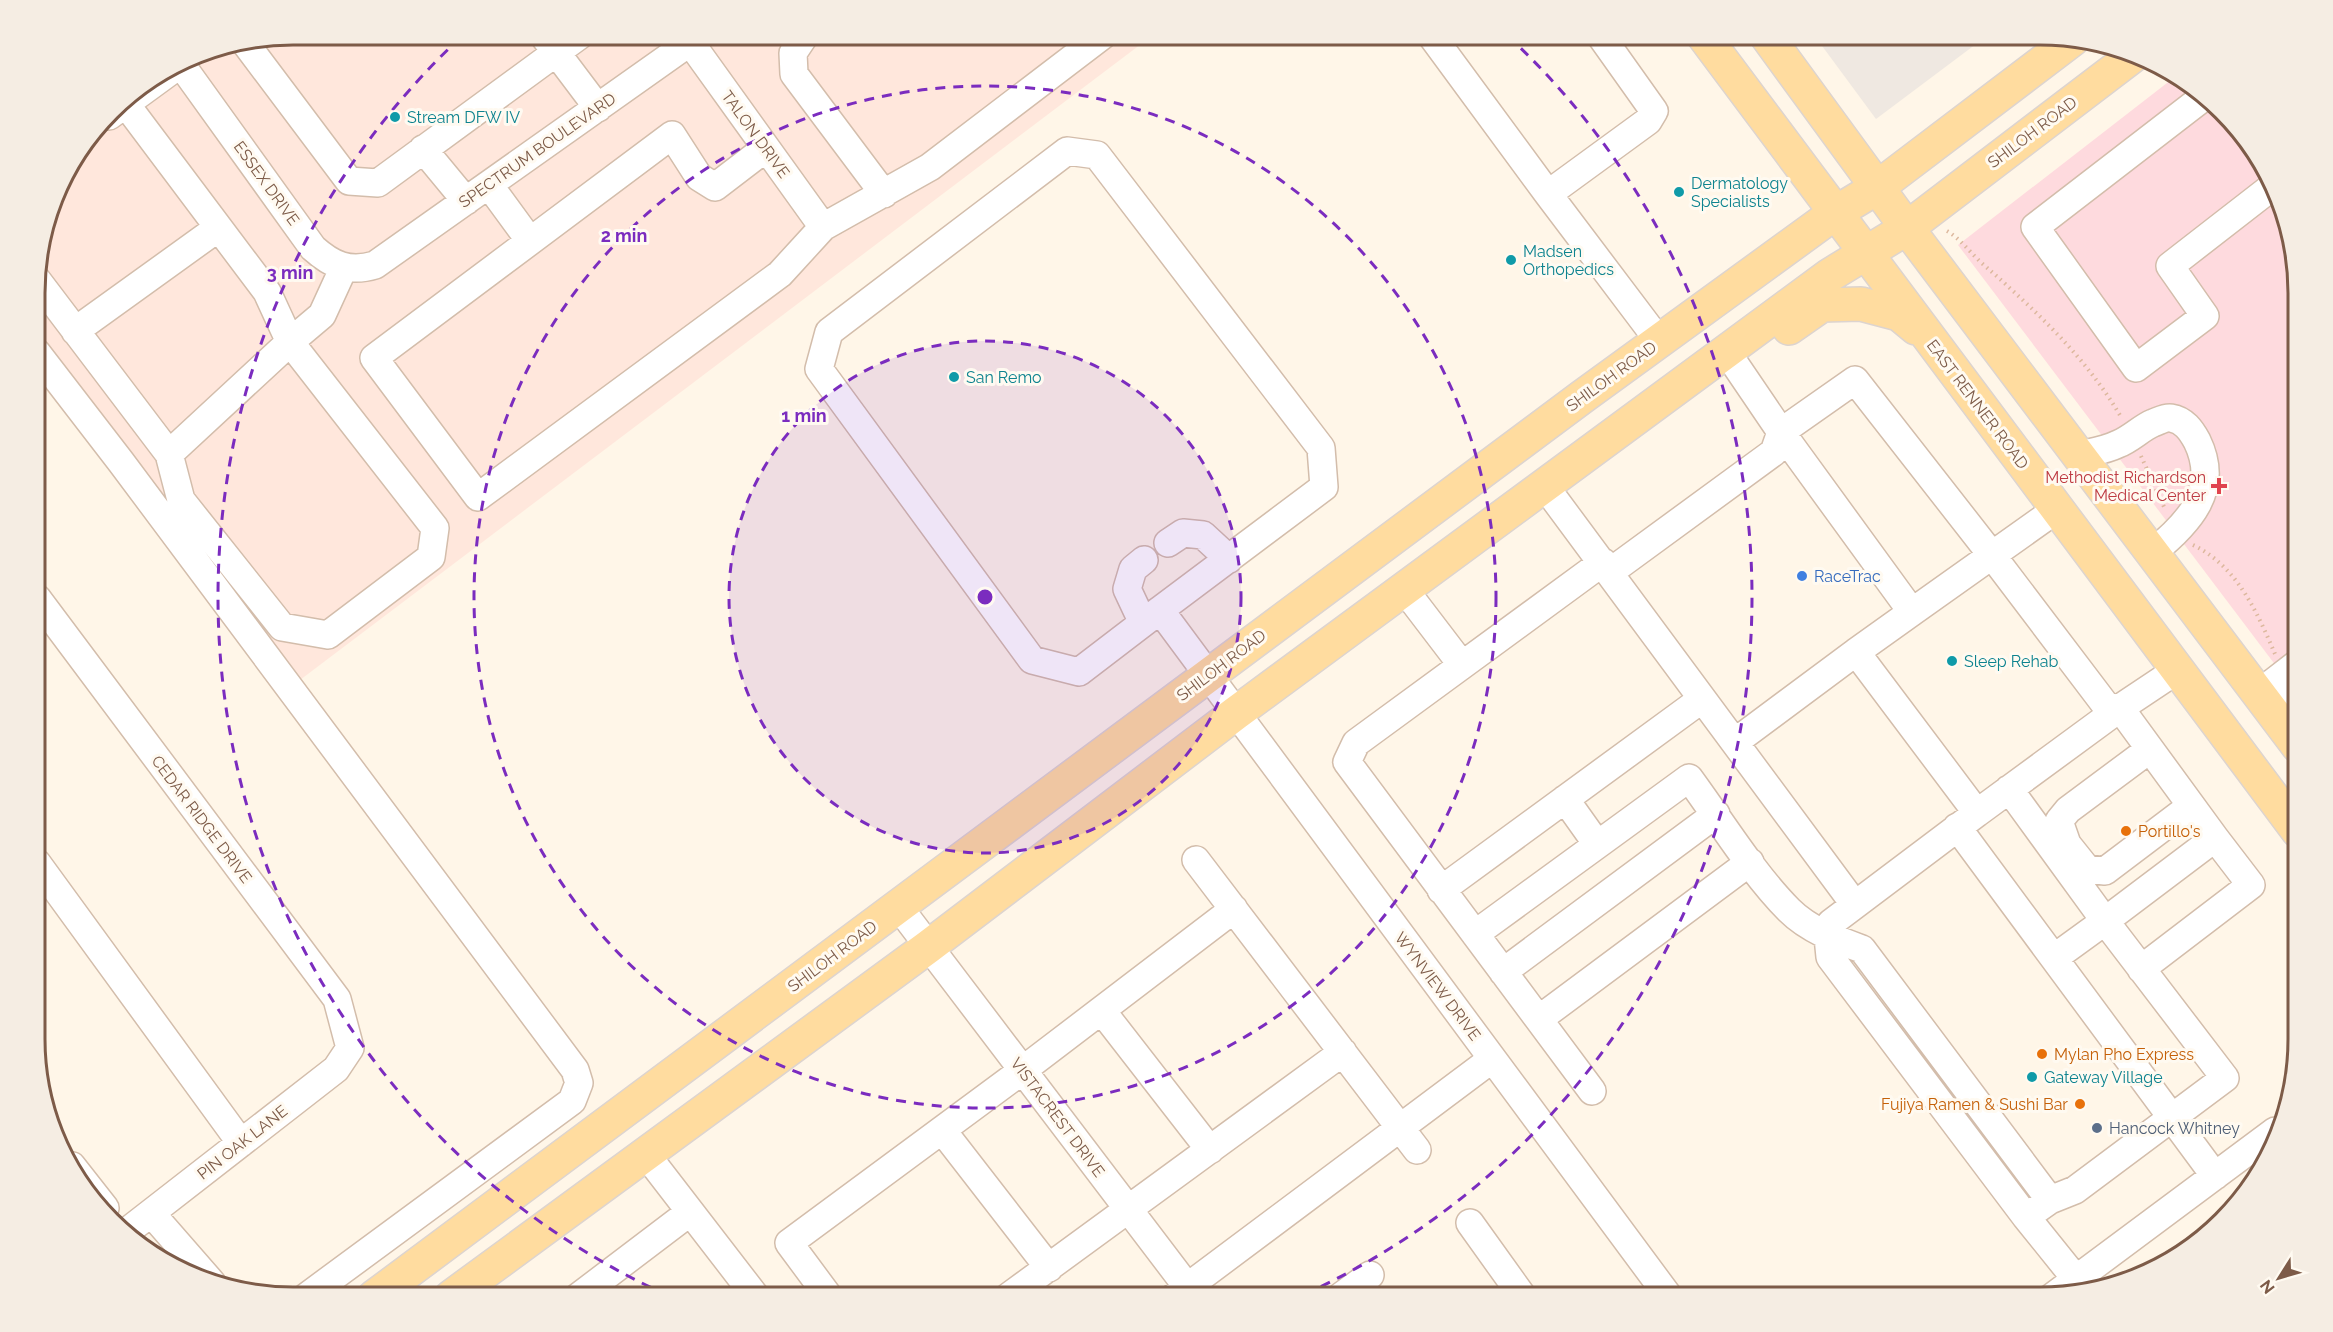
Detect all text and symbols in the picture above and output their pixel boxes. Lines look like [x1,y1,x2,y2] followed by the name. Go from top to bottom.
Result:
[718,87,794,182] street label: TALON DRIVE
[455,89,619,212] street label: SPECTRUM BOULEVARD
[1984,93,2081,172] street label: SHILOH ROAD
[407,108,520,127] place label: Stream DFW IV
[388,110,402,124] marker: Stream DFW IV
[230,138,304,229] street label: ESSEX DRIVE
[1691,174,1788,211] place label: Dermatology Specialists
[1672,185,1686,199] marker: Dermatology Specialists
[601,225,647,246] text: 2 min
[1523,242,1614,279] place label: Madsen Orthopedics
[1504,253,1518,267] marker: Madsen Orthopedics
[267,262,313,283] text: 3 min
[1923,336,2032,473] street label: EAST RENNER ROAD
[1563,337,1660,415] street label: SHILOH ROAD
[966,368,1042,387] place label: San Remo
[947,370,961,384] marker: San Remo
[781,405,827,426] text: 1 min
[2045,468,2206,505] place label: Methodist Richardson Medical Center
[2210,477,2228,495] marker: Methodist Richardson Medical Center
[1814,567,1881,586] place label: RaceTrac
[1795,569,1809,583] marker: RaceTrac
[975,587,995,607] centre of rings
[1173,626,1270,705] street label: SHILOH ROAD
[1964,652,2058,671] place label: Sleep Rehab
[1945,654,1959,668] marker: Sleep Rehab
[147,752,256,887] street label: CEDAR RIDGE DRIVE
[2138,822,2201,841] place label: Portillo's
[2119,824,2133,838] marker: Portillo's
[784,917,881,996] street label: SHILOH ROAD
[1391,928,1485,1044] street label: WYNVIEW DRIVE
[2054,1045,2194,1064] place label: Mylan Pho Express
[2035,1047,2049,1061] marker: Mylan Pho Express
[1007,1054,1109,1181] street label: VISTACREST DRIVE
[2044,1068,2163,1087] place label: Gateway Village
[2025,1070,2039,1084] marker: Gateway Village
[1881,1095,2068,1114] place label: Fujiya Ramen & Sushi Bar
[2073,1097,2087,1111] marker: Fujiya Ramen & Sushi Bar
[193,1101,291,1183] street label: PIN OAK LANE
[2109,1119,2240,1138] place label: Hancock Whitney
[2090,1121,2104,1135] marker: Hancock Whitney
[2249,1248,2309,1308] north arrow
[2256,1276,2279,1297] text: N

